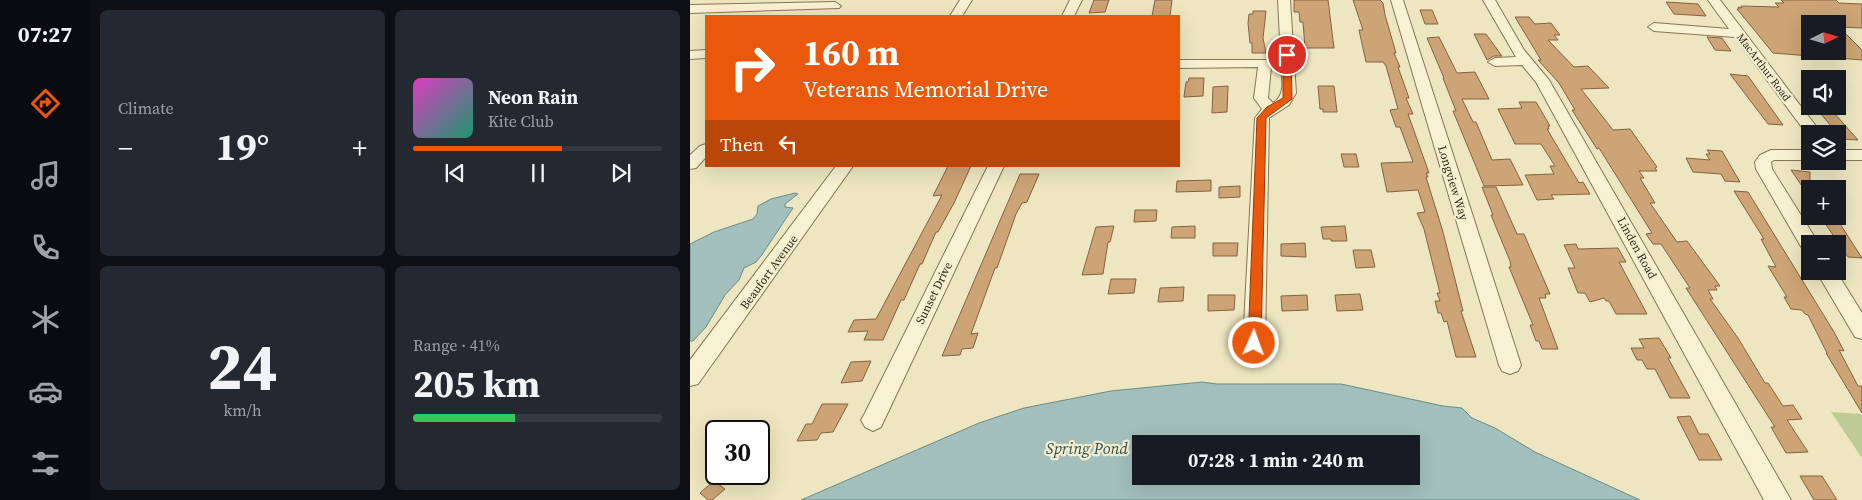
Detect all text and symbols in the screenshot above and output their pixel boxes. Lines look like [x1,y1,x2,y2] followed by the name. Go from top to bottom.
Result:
[1801,15,1846,60] north arrow
[1801,15,1846,280] map controls
[18,19,72,49] text: 07:27
[803,29,899,77] text: 160 m
[1733,30,1795,105] street label: MacArthur Road
[1266,34,1308,76] pin
[720,35,785,100] icon: right
[1273,41,1301,69] icon: arrive
[1801,70,1846,115] button: sound
[803,74,1048,104] text: Veterans Memorial Drive
[488,84,578,110] text: Neon Rain
[28,86,63,121] icon: directions
[118,97,174,119] text: Climate
[488,110,554,132] text: Kite Club
[216,121,269,173] text: 19°
[1801,125,1846,170] button: layers
[118,129,133,167] text: −
[352,129,367,167] text: +
[774,130,802,158] icon: left
[720,131,764,157] text: Then
[1434,144,1472,223] street label: Longview Way
[28,158,63,193] icon: music
[441,159,469,187] icon: previous
[524,159,552,187] icon: pause
[607,159,635,187] icon: next
[1801,180,1846,225] button: +
[1613,214,1661,282] street label: Linden Road
[28,230,63,265] icon: phone
[736,231,802,313] street label: Beaufort Avenue
[1801,235,1846,280] button: −
[912,259,956,327] street label: Sunset Drive
[28,302,63,337] icon: climate
[1227,316,1279,368] position arrow
[207,322,278,411] text: 24
[413,334,500,356] text: Range · 41%
[413,358,540,410] text: 205 km
[28,374,63,409] icon: car
[223,399,262,421] text: km/h
[705,420,770,485] speed limit sign: 30
[1046,437,1129,459] water label: Spring Pond
[28,446,63,481] icon: filters
[1188,447,1364,473] text: 07:28 · 1 min · 240 m

